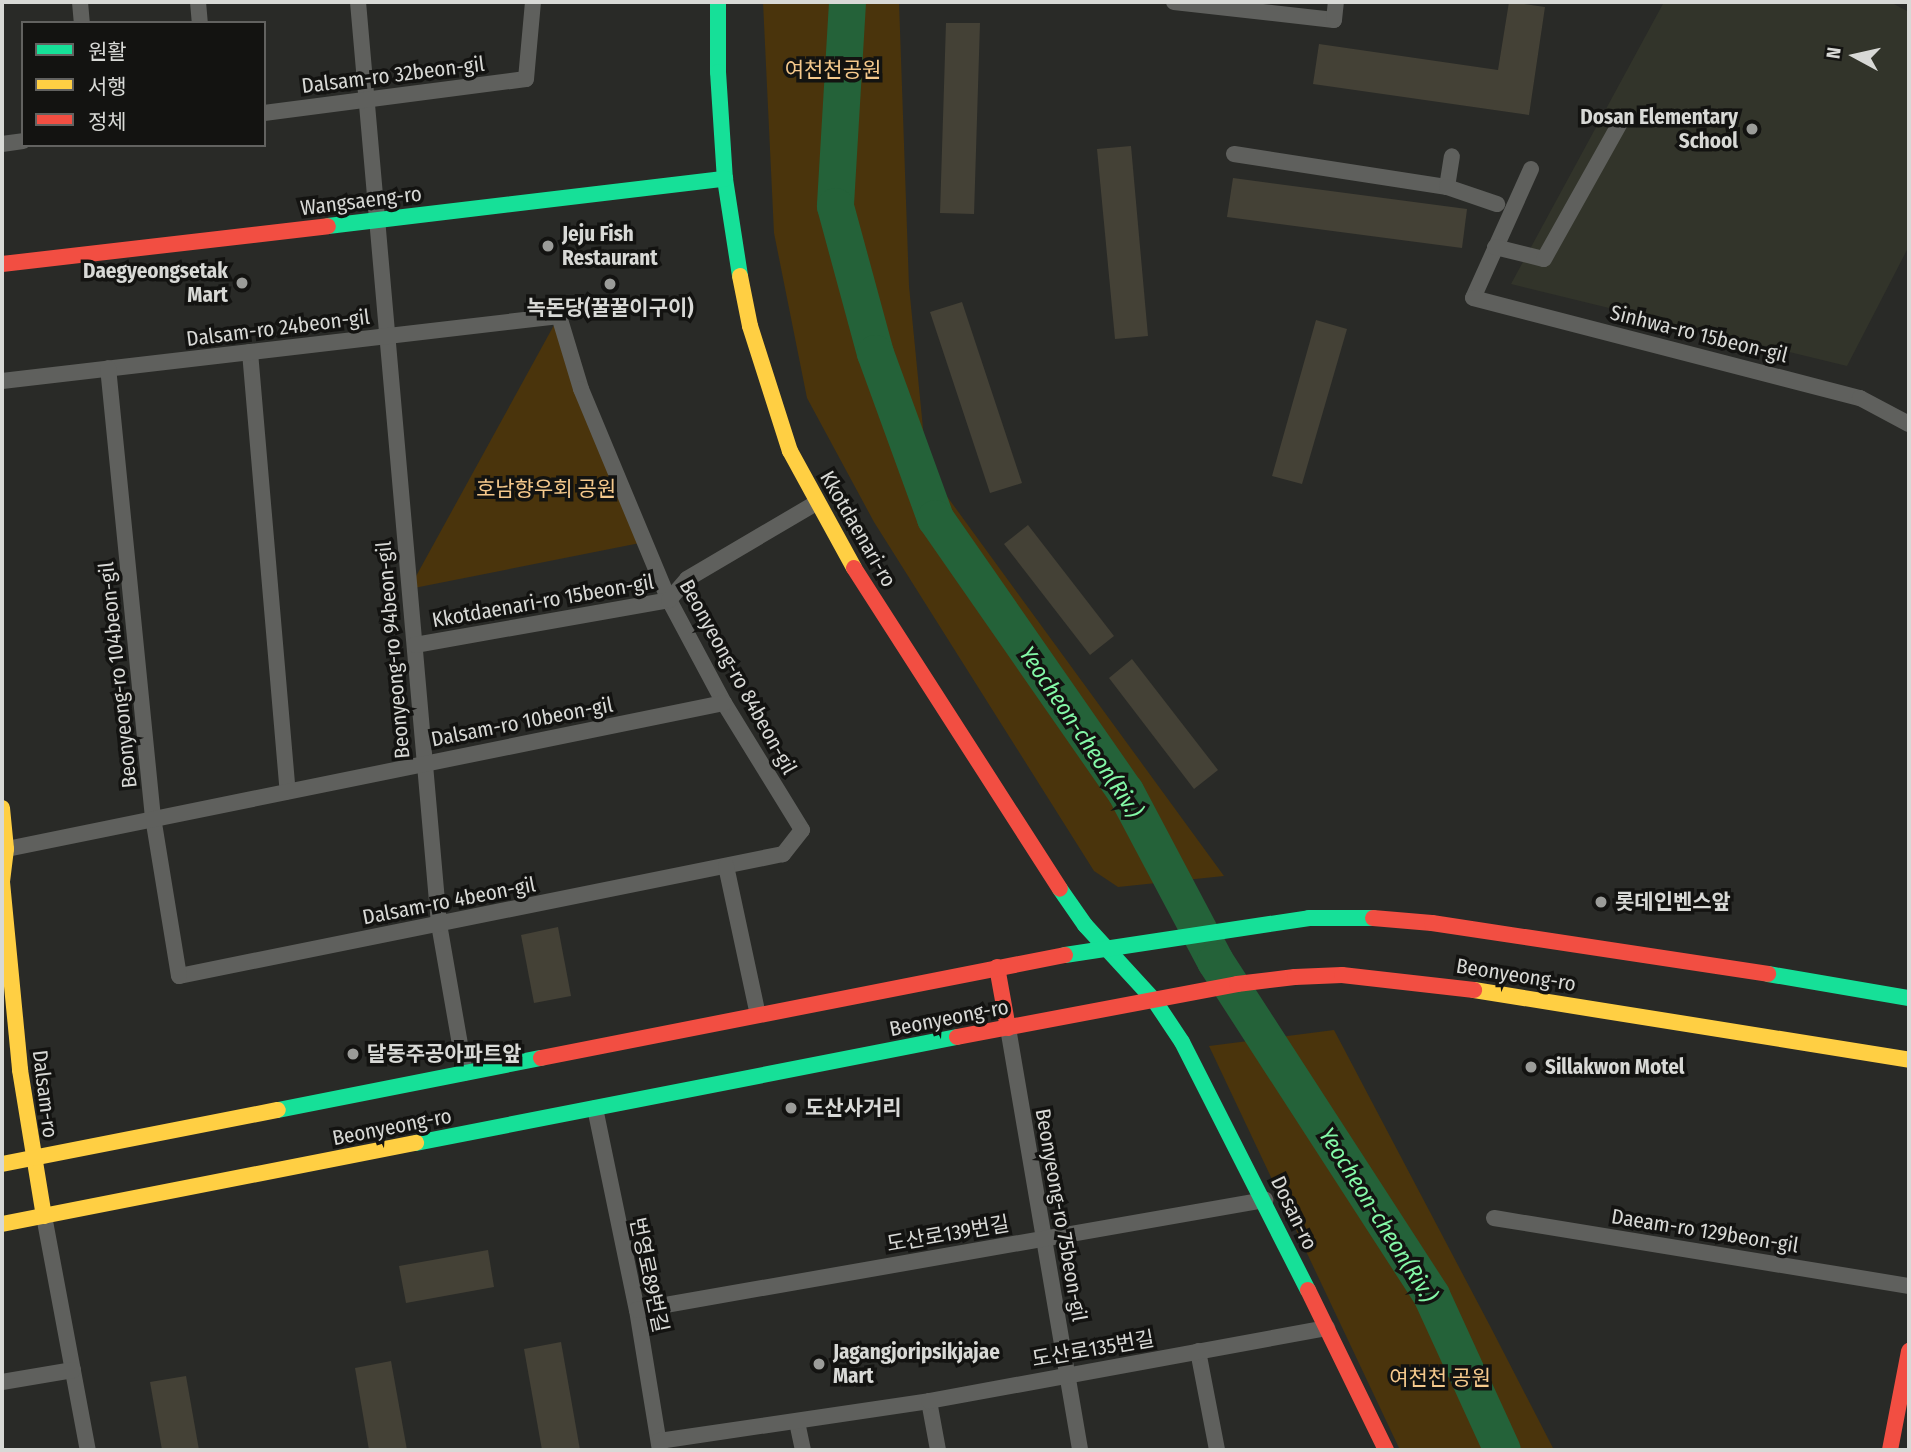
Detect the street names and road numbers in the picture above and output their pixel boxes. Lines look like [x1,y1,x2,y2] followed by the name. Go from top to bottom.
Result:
[300,51,486,99] street label: Dalsam-ro 32beon-gil
[299,181,423,221] street label: Wangsaeng-ro
[1608,300,1790,368] street label: Sinhwa-ro 15beon-gil
[185,304,371,352] street label: Dalsam-ro 24beon-gil
[815,467,901,591] street label: Kkotdaenari-ro
[371,540,415,760] street label: Beonyeong-ro 94beon-gil
[94,561,142,789] street label: Beonyeong-ro 104beon-gil
[430,569,656,633] street label: Kkotdaenari-ro 15beon-gil
[674,575,802,779] street label: Beonyeong-ro 84beon-gil
[429,692,615,752] street label: Dalsam-ro 10beon-gil
[360,872,538,930] street label: Dalsam-ro 4beon-gil
[1454,953,1578,997] street label: Beonyeong-ro
[887,994,1011,1042] street label: Beonyeong-ro
[27,1049,63,1139] street label: Dalsam-ro
[330,1103,454,1151] street label: Beonyeong-ro
[1030,1107,1092,1323] street label: Beonyeong-ro 75beon-gil
[1265,1172,1323,1254] street label: Dosan-ro
[1610,1204,1800,1258] street label: Daeam-ro 129beon-gil
[885,1211,1011,1257] street label: 도산로139번길
[625,1215,673,1335] street label: 번영로89번길
[1030,1326,1156,1372] street label: 도산로135번길

